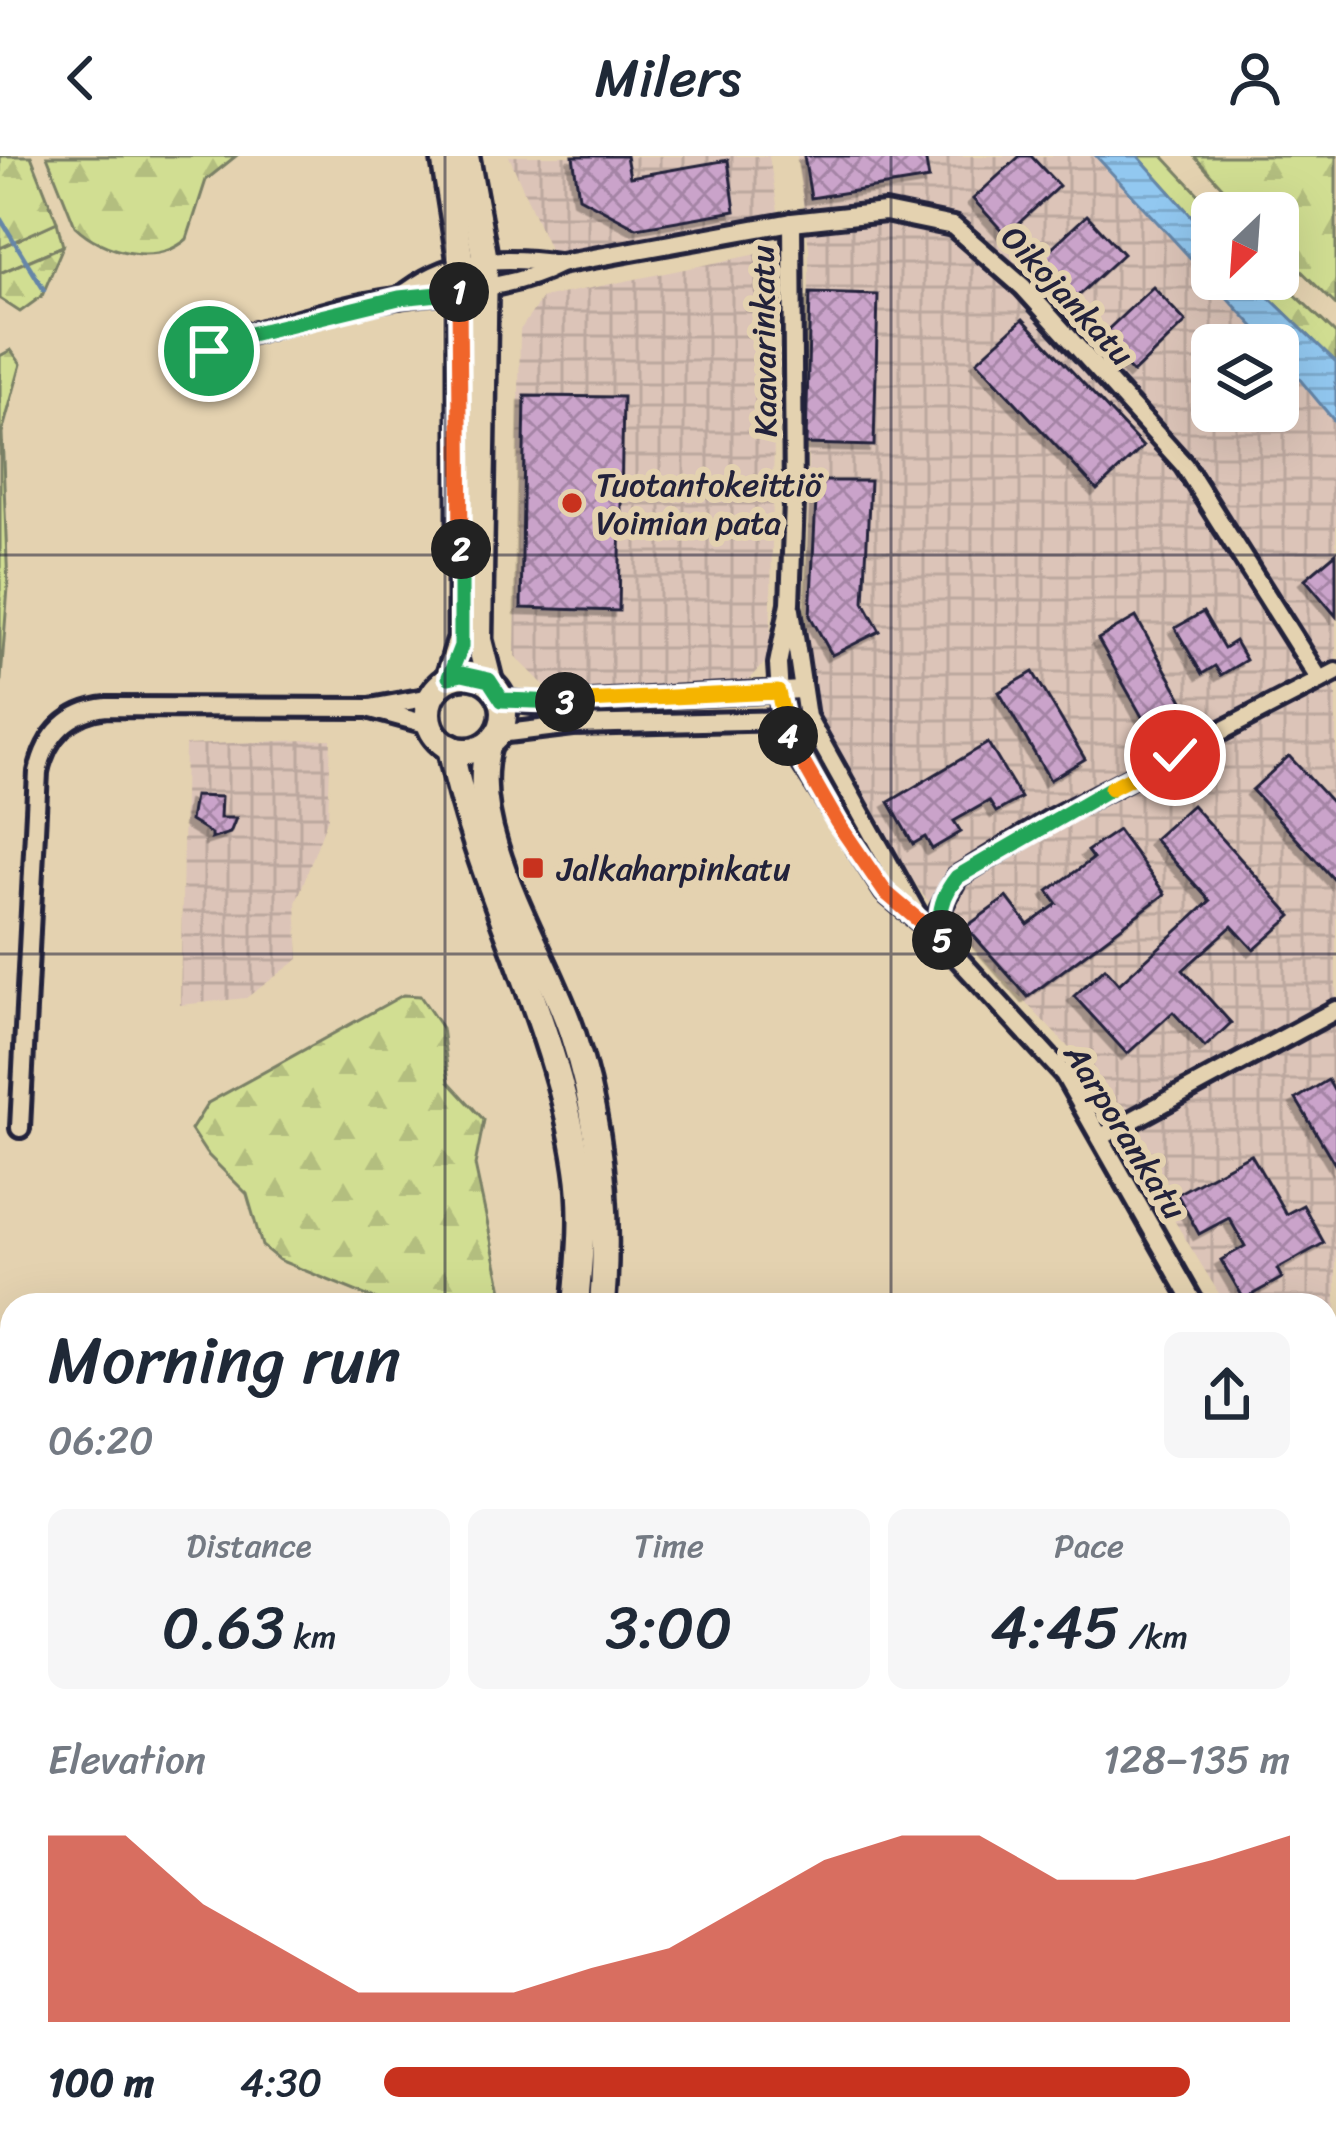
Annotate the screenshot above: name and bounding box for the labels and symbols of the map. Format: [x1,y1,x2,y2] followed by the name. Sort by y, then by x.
[1191,192,1299,300] north arrow
[986,211,1149,380] street label: Oikojankatu
[733,244,795,437] street label: Kaavarinkatu
[429,262,489,322] pin: 1
[158,300,260,402] pin
[596,456,824,552] place label: Tuotantokeittiö Voimian pata
[559,490,585,516] marker: Tuotantokeittiö Voimian pata
[431,519,491,579] pin: 2
[535,672,595,732] pin: 3
[1124,704,1226,806] pin
[758,706,818,766] pin: 4
[556,840,791,898] place label: Jalkaharpinkatu
[520,855,546,881] marker: Jalkaharpinkatu
[912,910,972,970] pin: 5
[1047,1031,1203,1231] street label: Aarporankatu

